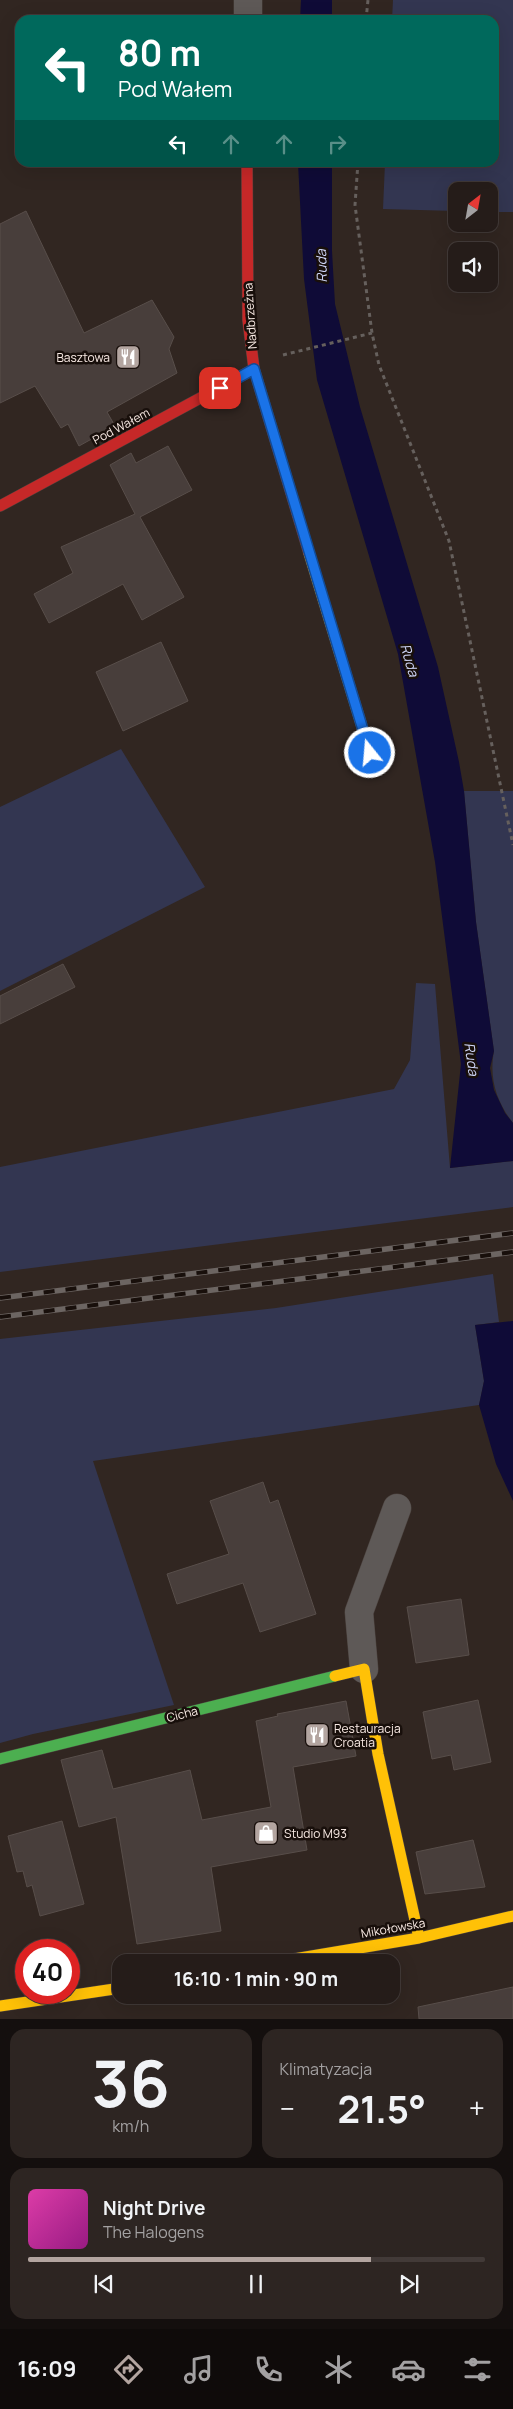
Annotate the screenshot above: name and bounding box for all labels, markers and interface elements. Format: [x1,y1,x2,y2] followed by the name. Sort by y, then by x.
[118,29,201,77] text: 80 m
[35,35,100,100] icon: left
[118,74,233,104] text: Pod Wałem
[164,130,192,158] icon: left
[217,130,245,158] icon: ahead
[270,130,298,158] icon: ahead
[323,130,351,158] icon: right
[448,182,498,232] north arrow
[448,182,498,292] map controls
[448,242,498,292] button: sound
[311,248,331,283] water label: Ruda
[239,282,261,350] street label: Nadbrzeżna
[115,344,141,370] restaurant icon: Basztowa
[56,349,110,366] place label: Basztowa
[199,367,241,409] pin
[206,374,234,402] icon: arrive
[89,404,153,448] street label: Pod Wałem
[396,641,424,680] water label: Ruda
[343,726,395,778] position arrow
[460,1041,484,1078] water label: Ruda
[165,1702,199,1726] street label: Cicha
[334,1720,401,1751] place label: Restauracja Croatia
[304,1722,330,1748] restaurant icon: Restauracja Croatia
[253,1820,279,1846] shop icon: Studio M93
[284,1825,347,1842] place label: Studio M93
[360,1914,426,1942] street label: Mikołowska
[15,1939,80,2004] speed limit sign: 40
[174,1966,338,1992] text: 16:10 · 1 min · 90 m
[92,2038,170,2127] text: 36
[280,2058,372,2080] text: Klimatyzacja
[337,2082,426,2134] text: 21.5°
[280,2089,295,2127] text: −
[469,2089,485,2127] text: +
[112,2115,149,2137] text: km/h
[103,2195,205,2221] text: Night Drive
[103,2221,204,2243] text: The Halogens
[90,2270,118,2298] icon: previous
[242,2270,270,2298] icon: pause
[395,2270,423,2298] icon: next
[111,2352,146,2387] icon: directions
[181,2352,216,2387] icon: music
[251,2352,286,2387] icon: phone
[321,2352,356,2387] icon: climate
[391,2352,426,2387] icon: car
[460,2352,495,2387] icon: filters
[17,2354,76,2384] text: 16:09

